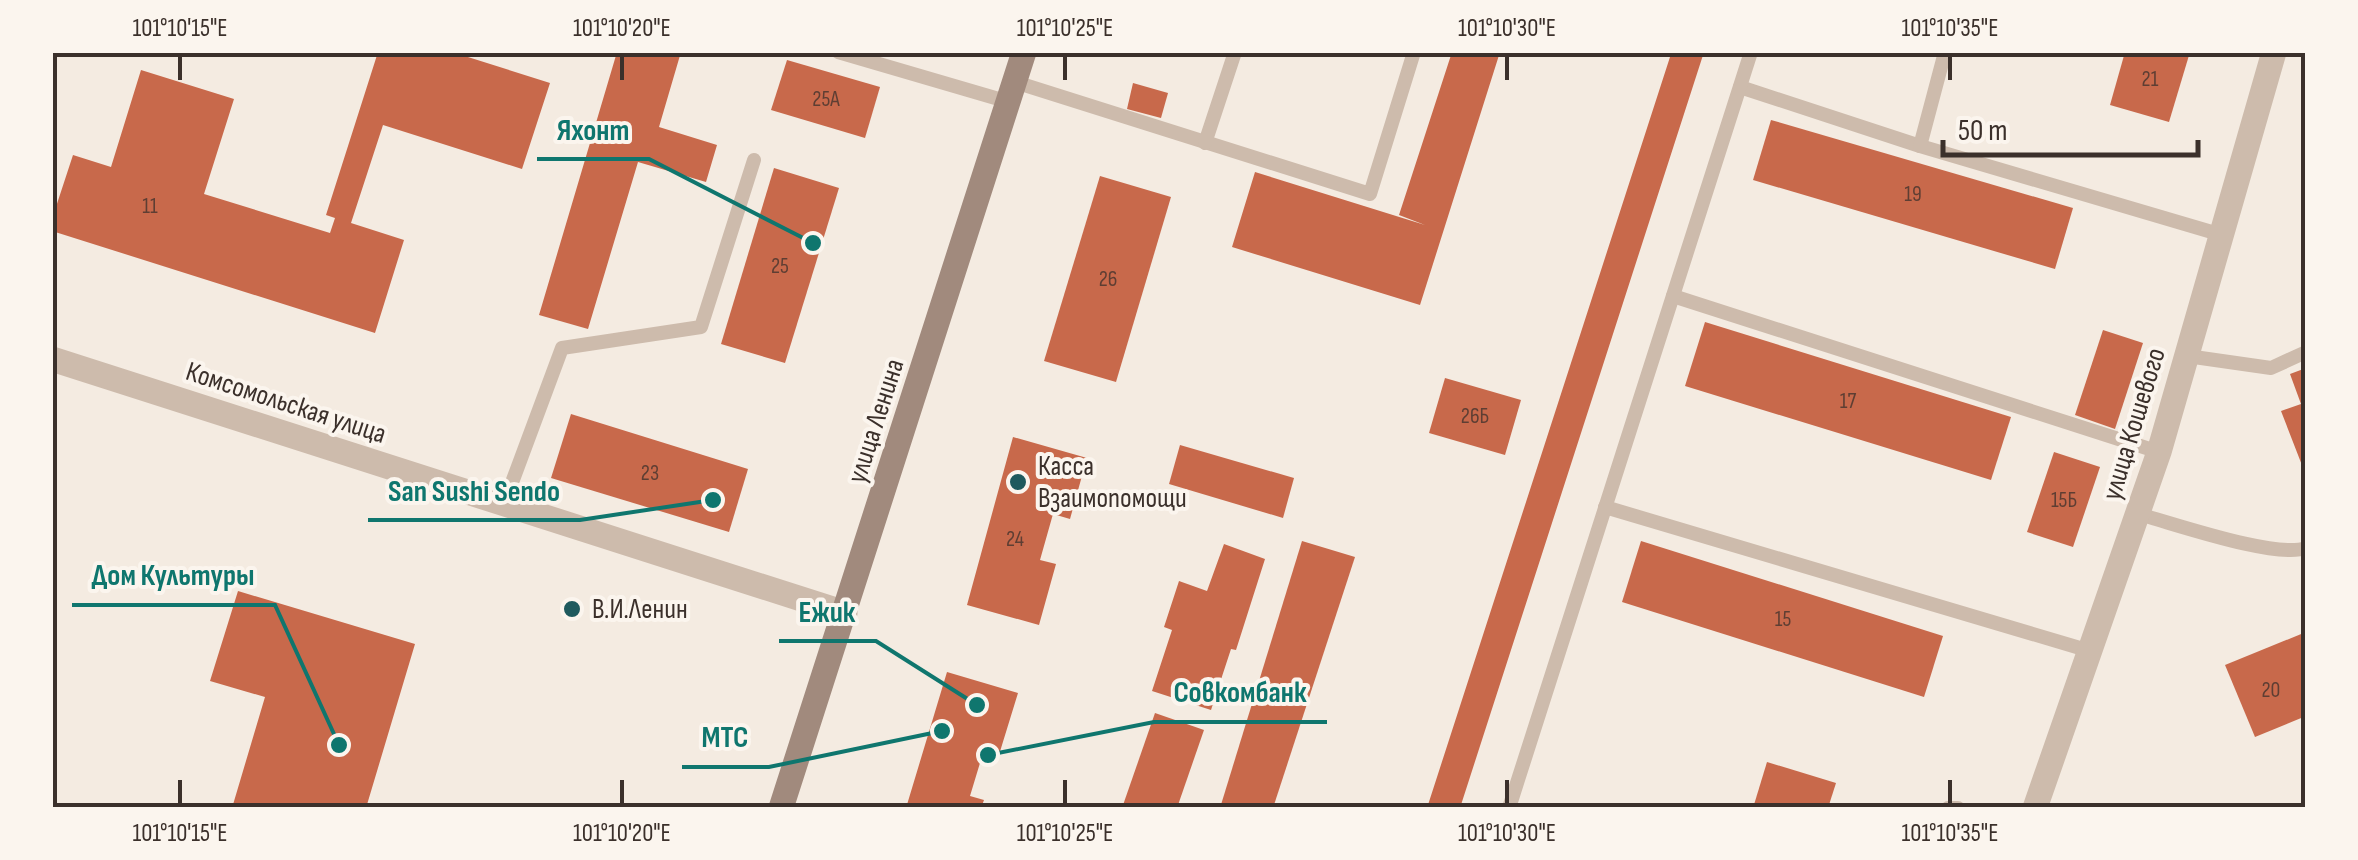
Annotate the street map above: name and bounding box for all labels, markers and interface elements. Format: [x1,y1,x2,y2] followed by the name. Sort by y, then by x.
[132,13,228,44] text: 101°10'15"E
[573,13,671,44] text: 101°10'20"E
[1017,13,1113,44] text: 101°10'25"E
[1458,13,1556,44] text: 101°10'30"E
[1902,13,1998,44] text: 101°10'35"E
[2142,66,2159,93] house number: 21
[812,86,840,113] house number: 25А
[1943,95,2198,157] scale bar
[537,99,649,159] callout: Яхонт
[557,113,629,149] text: Яхонт
[1958,113,2007,149] text: 50 m
[1904,181,1922,208] house number: 19
[142,193,158,220] house number: 11
[771,253,789,280] house number: 25
[1099,266,1117,293] house number: 26
[2095,344,2173,504] street label: улица Кошевого
[182,355,390,451] street label: Комсомольская улица
[840,355,912,487] street label: улица Ленина
[1840,388,1856,415] house number: 17
[1461,403,1489,430] house number: 26Б
[1038,450,1187,515] place label: Касса Взаимопомощи
[368,460,580,520] callout: San Sushi Sendo
[641,460,659,487] house number: 23
[1007,471,1029,493] marker: Касса Взаимопомощи
[388,474,560,510] text: San Sushi Sendo
[2051,487,2077,514] house number: 15Б
[1006,526,1024,553] house number: 24
[72,545,275,605] callout: Дом Культуры
[92,558,254,594] text: Дом Культуры
[779,581,876,641] callout: Ежик
[592,593,688,626] place label: В.И.Ленин
[799,595,856,631] text: Ежик
[561,598,583,620] marker: В.И.Ленин
[1775,606,1791,633] house number: 15
[1154,662,1327,722] callout: Совкомбанк
[1173,675,1307,711] text: Совкомбанк
[2262,677,2280,704] house number: 20
[682,707,769,767] callout: МТС
[702,720,749,756] text: МТС
[132,818,228,849] text: 101°10'15"E
[573,818,671,849] text: 101°10'20"E
[1017,818,1113,849] text: 101°10'25"E
[1458,818,1556,849] text: 101°10'30"E
[1902,818,1998,849] text: 101°10'35"E

